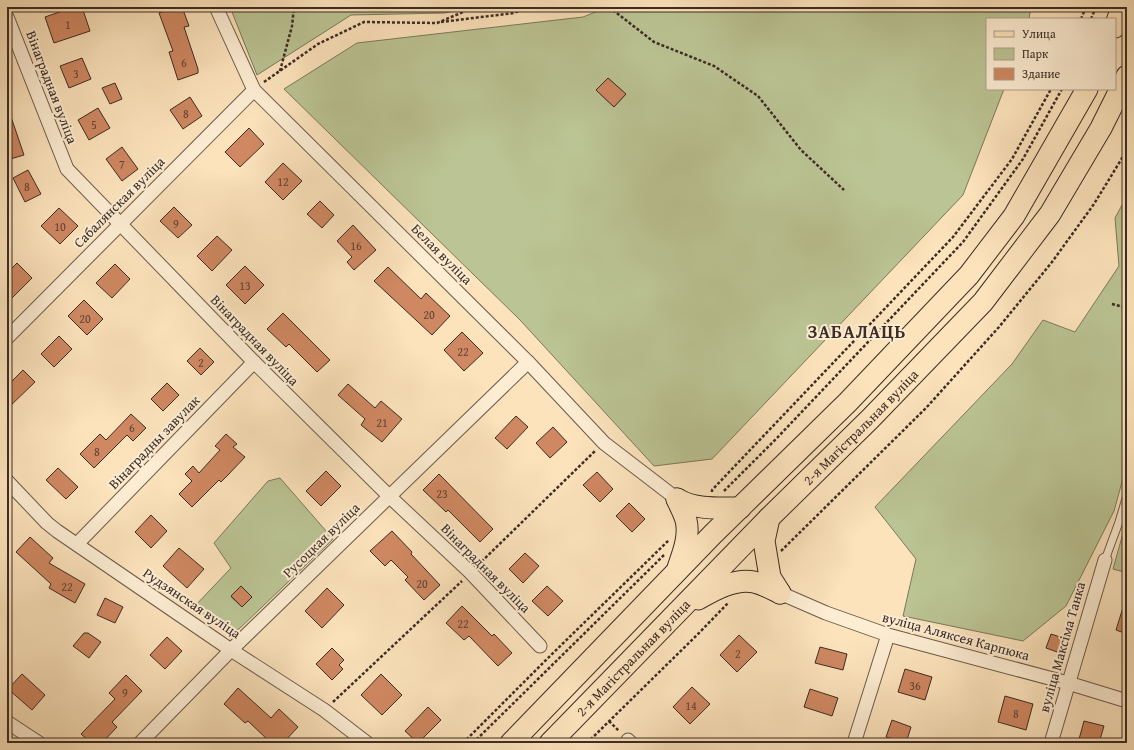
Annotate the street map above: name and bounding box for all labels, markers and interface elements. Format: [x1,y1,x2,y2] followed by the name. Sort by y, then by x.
[65,16,71,33] house number: 1
[986,18,1116,90] legend
[1022,25,1056,42] text: Улица
[21,28,83,147] street label: Вінаградная вуліца
[1022,45,1049,62] text: Парк
[181,54,187,71] house number: 6
[73,65,79,82] house number: 3
[1022,65,1061,82] text: Здание
[183,105,189,122] house number: 8
[91,116,97,133] house number: 5
[69,152,169,252] street label: Сабалянская вуліца
[119,156,125,173] house number: 7
[277,173,289,190] house number: 12
[24,178,30,195] house number: 8
[173,215,179,232] house number: 9
[54,218,66,235] house number: 10
[407,219,477,289] street label: Белая вуліца
[350,237,362,254] house number: 16
[239,277,251,294] house number: 13
[206,290,304,390] street label: Вінаградная вуліца
[423,306,435,323] house number: 20
[79,310,91,327] house number: 20
[807,318,907,345] district label: ЗАБАЛАЦЬ
[457,343,469,360] house number: 22
[198,354,204,371] house number: 2
[798,365,923,489] street label: 2-я Магістральная вуліца
[104,390,205,493] street label: Вінаградны завулак
[376,414,388,431] house number: 21
[129,419,135,436] house number: 6
[94,443,100,460] house number: 8
[436,485,448,502] house number: 23
[278,498,364,582] street label: Русоцкая вуліца
[437,519,536,618] street label: Вінаградная вуліца
[139,563,245,643] street label: Рудзянская вуліца
[416,575,428,592] house number: 20
[61,578,73,595] house number: 22
[1034,579,1090,715] street label: вуліца Максіма Танка
[571,595,695,721] street label: 2-я Магістральная вуліца
[880,607,1032,665] street label: вуліца Аляксея Карпюка
[457,615,469,632] house number: 22
[735,645,741,662] house number: 2
[909,677,921,694] house number: 36
[122,684,128,701] house number: 9
[685,697,697,714] house number: 14
[1013,705,1019,722] house number: 8

